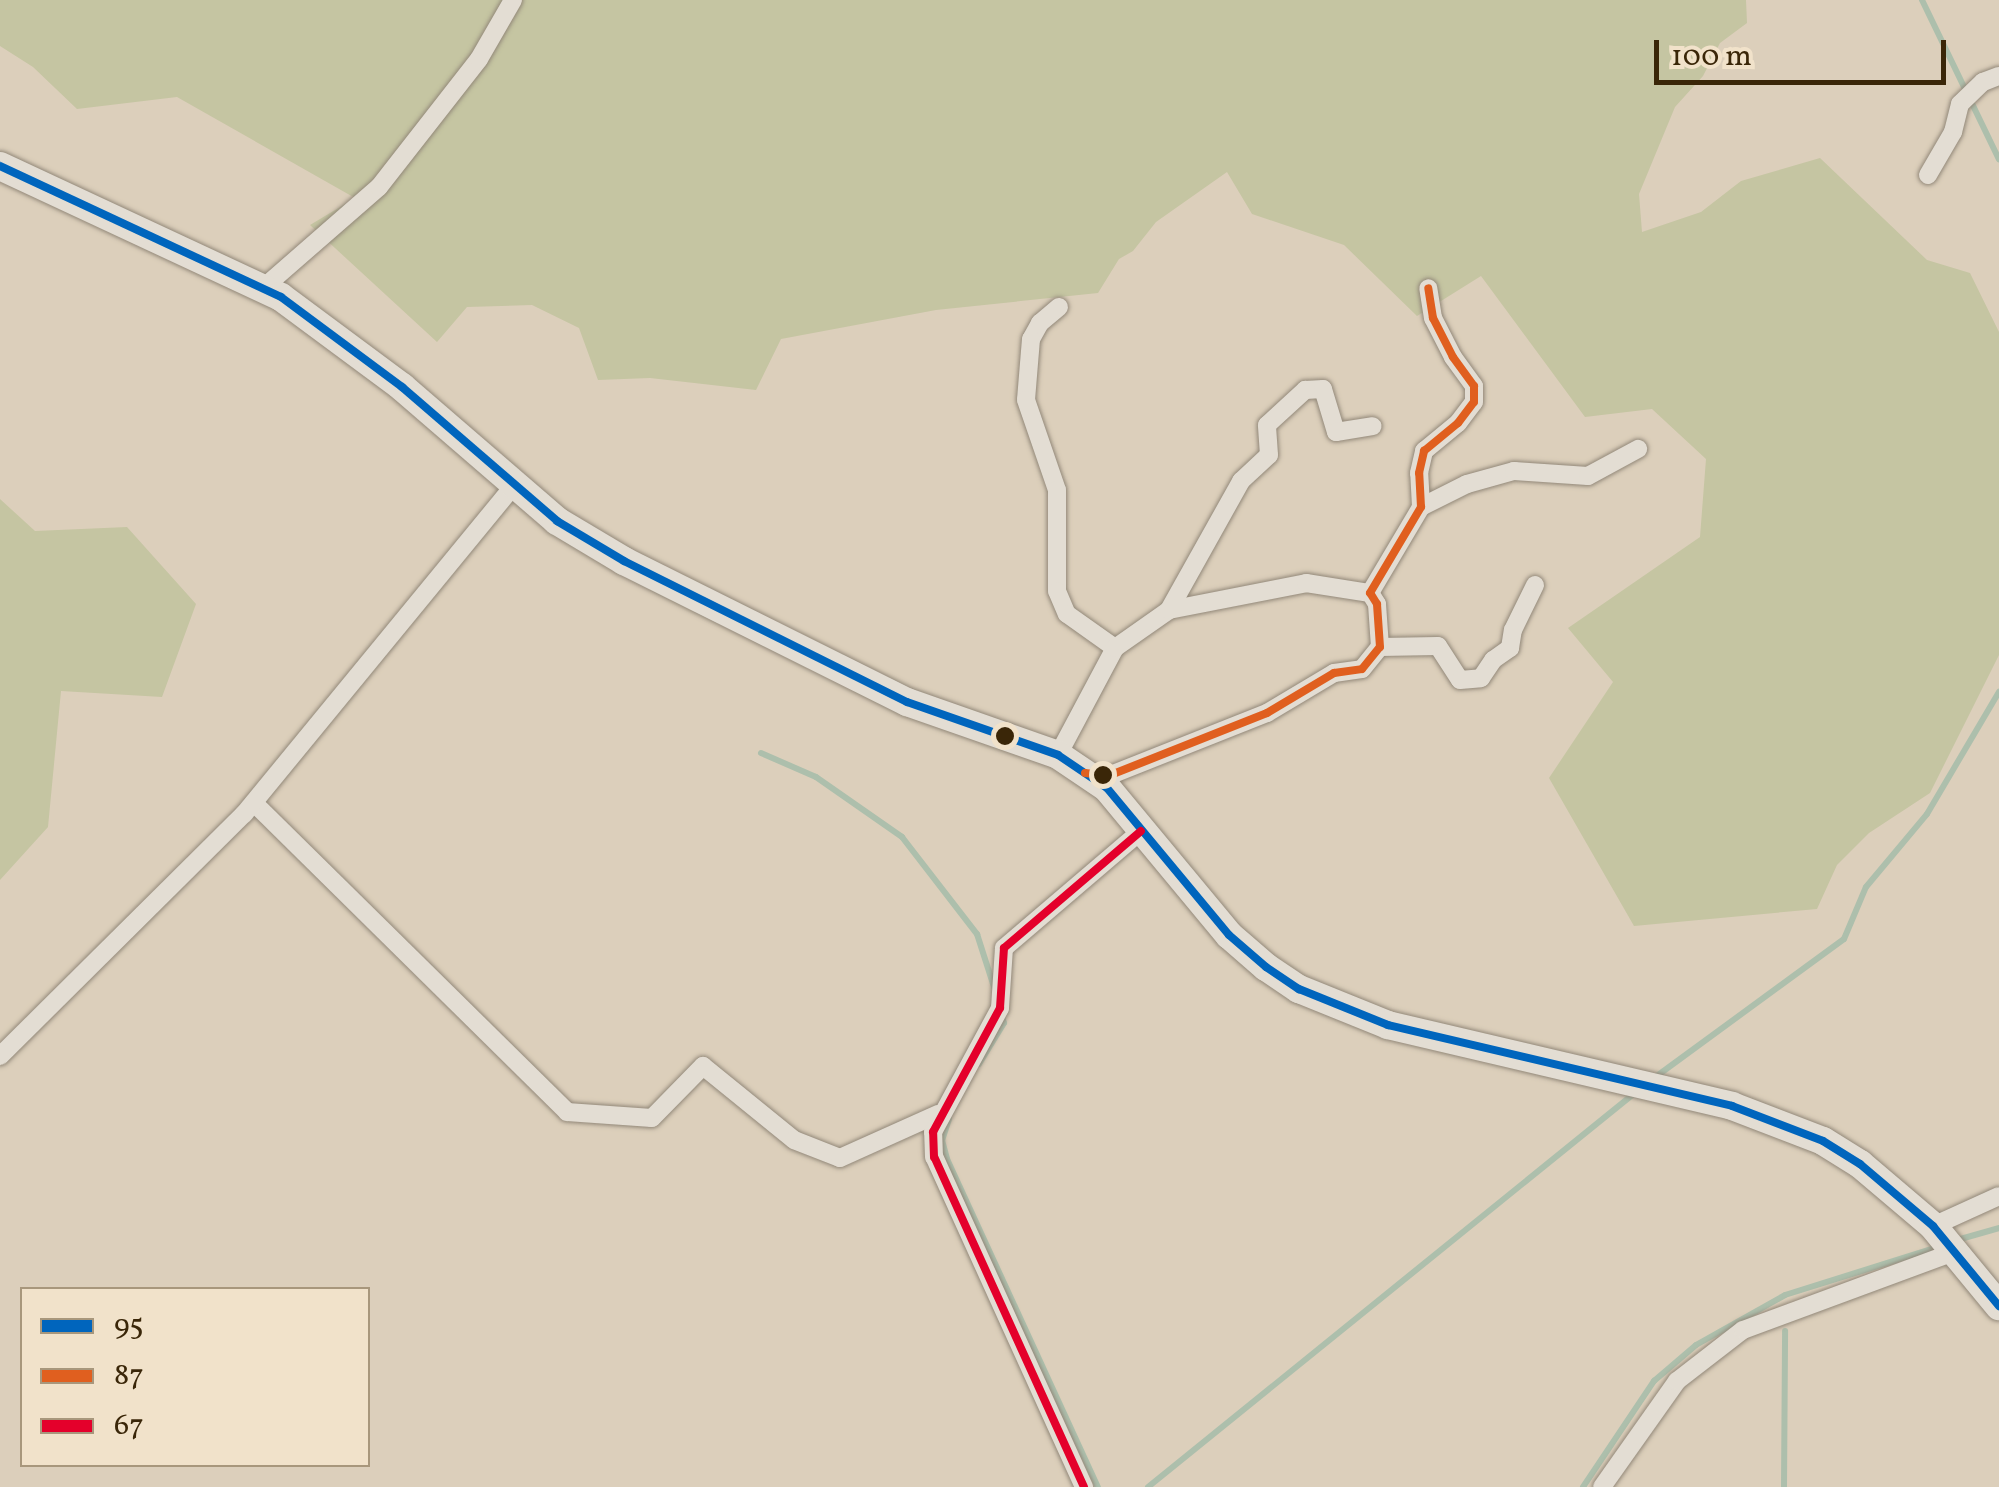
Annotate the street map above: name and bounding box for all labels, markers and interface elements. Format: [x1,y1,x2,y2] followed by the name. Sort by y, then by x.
[1659,20,1952,82] scale bar
[1671,36,1752,78] text: 100 m
[995,726,1015,746] unlabelled marker
[1093,765,1113,785] unlabelled marker
[20,1287,370,1467] legend
[114,1305,144,1347] text: 95
[114,1355,144,1397] text: 87
[114,1405,144,1447] text: 67

